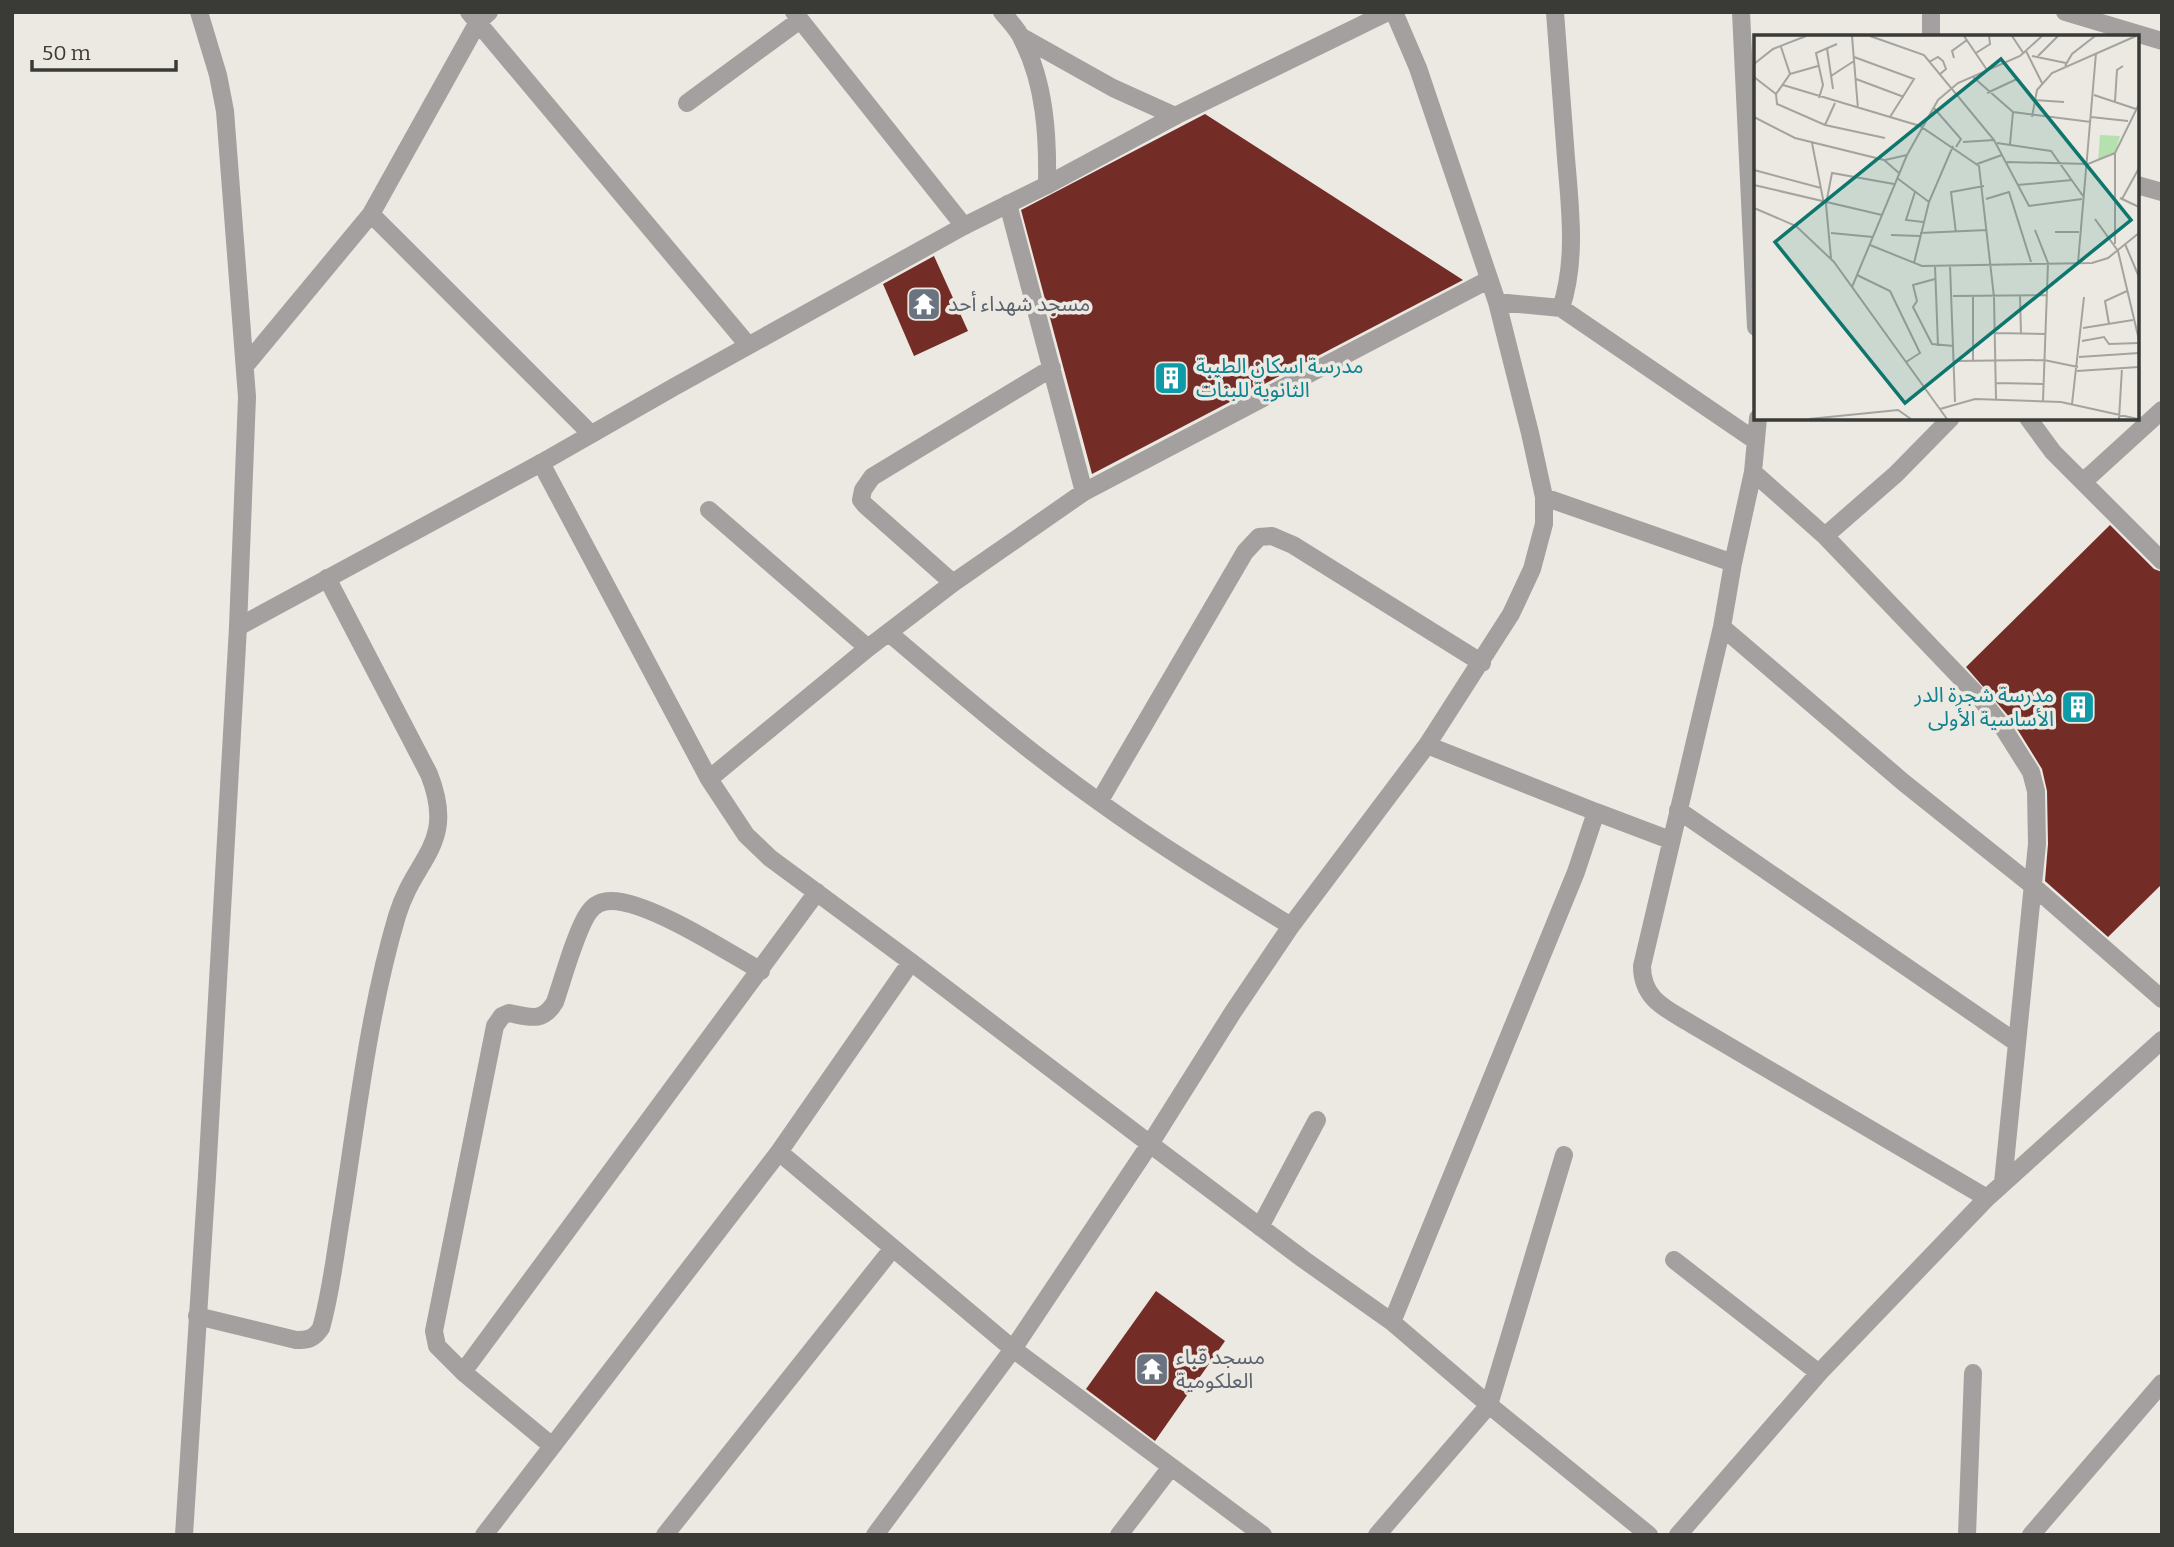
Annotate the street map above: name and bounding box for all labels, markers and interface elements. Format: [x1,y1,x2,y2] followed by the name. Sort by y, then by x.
[32,28,175,72] scale bar
[1754,35,2139,420] inset map
[42,40,91,66] text: 50 m
[905,285,943,323] temple icon: مسجد شهداء أحد
[948,291,1090,317] place label: مسجد شهداء أحد
[1196,353,1364,403] place label: مدرسة اسكان الطيبة الثانوية للبنات
[1152,359,1190,397] building icon: مدرسة اسكان الطيبة الثانوية للبنات
[1913,682,2054,732] place label: مدرسة شجرة الدر الأساسية الأولى
[2059,688,2097,726] building icon: مدرسة شجرة الدر الأساسية الأولى
[1176,1344,1265,1394] place label: مسجد قباء العلكومية
[1133,1350,1171,1388] temple icon: مسجد قباء العلكومية

